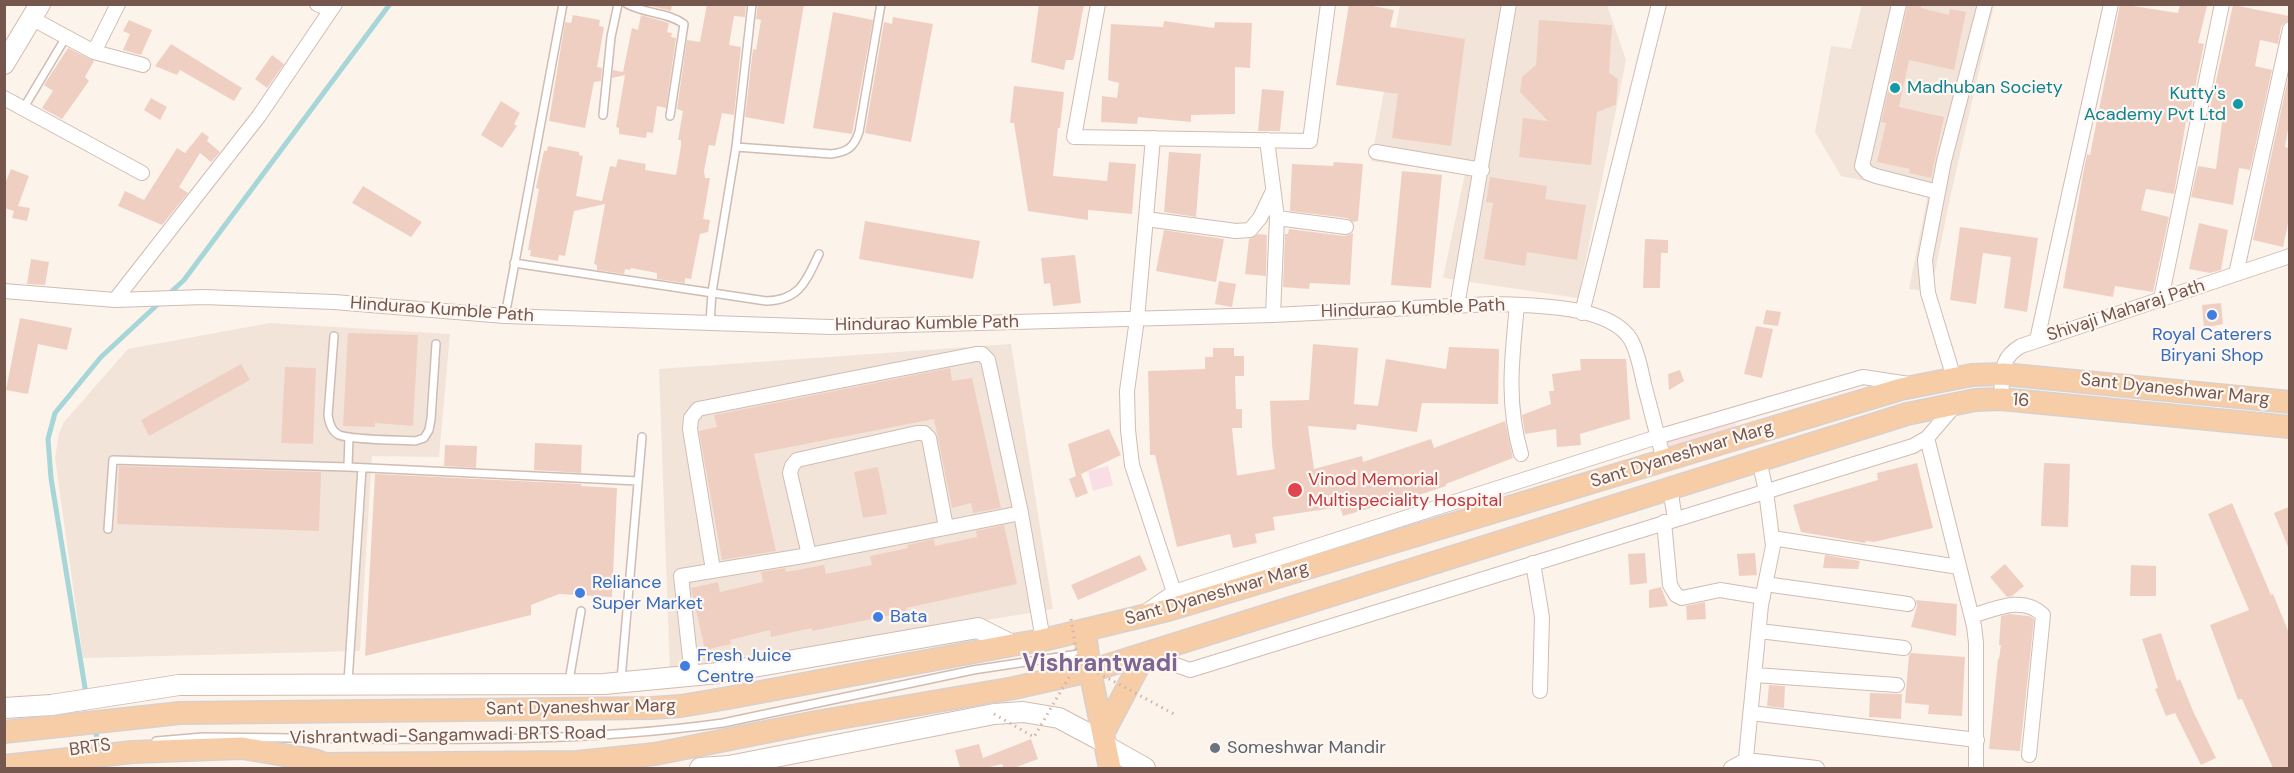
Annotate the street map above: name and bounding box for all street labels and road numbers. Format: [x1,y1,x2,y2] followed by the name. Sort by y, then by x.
[2044,275,2208,347] street label: Shivaji Maharaj Path
[349,293,535,327] street label: Hindurao Kumble Path
[1321,295,1505,323] street label: Hindurao Kumble Path
[835,312,1019,336] street label: Hindurao Kumble Path
[2079,369,2271,411] street label: Sant Dyaneshwar Marg
[2012,390,2030,412] street label: 16
[1588,417,1776,493] street label: Sant Dyaneshwar Marg
[1123,557,1311,631] street label: Sant Dyaneshwar Marg
[486,696,676,720] street label: Sant Dyaneshwar Marg
[290,722,606,750] street label: Vishrantwadi-Sangamwadi BRTS Road
[68,734,112,762] street label: BRTS

